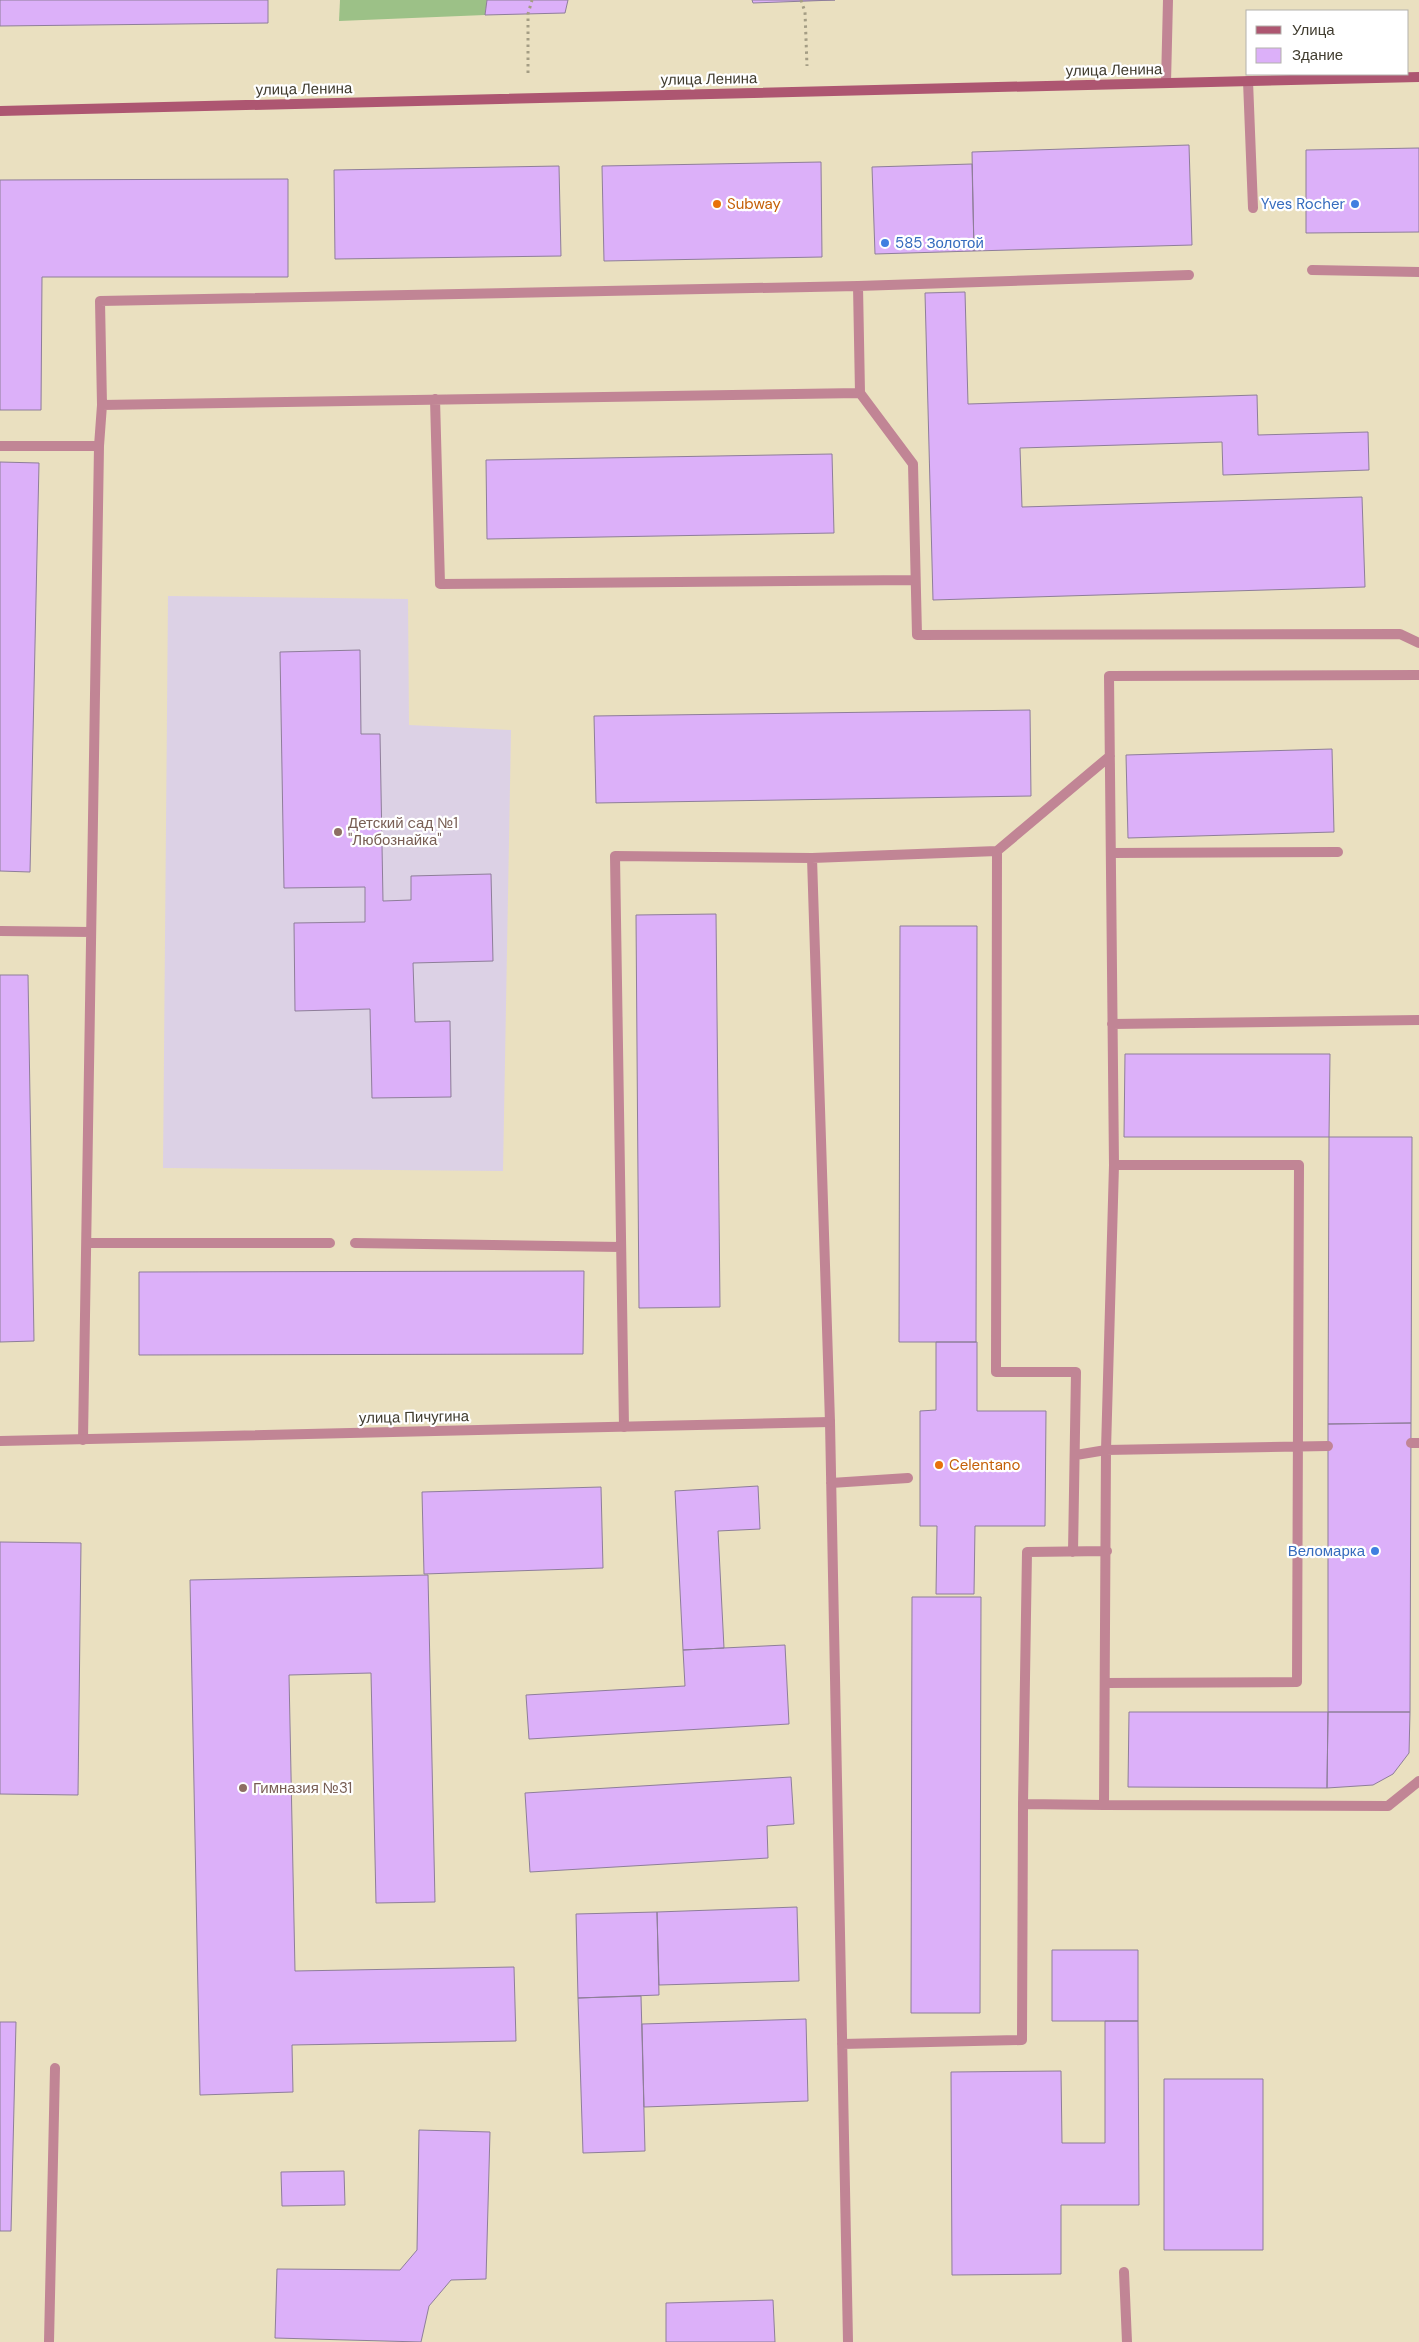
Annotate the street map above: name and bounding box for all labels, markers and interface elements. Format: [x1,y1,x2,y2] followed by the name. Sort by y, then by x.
[1246,10,1409,75] legend
[1292,20,1335,40] text: Улица
[1292,45,1343,65] text: Здание
[1065,59,1163,81] street label: улица Ленина
[660,68,758,90] street label: улица Ленина
[255,78,353,100] street label: улица Ленина
[727,194,782,214] place label: Subway
[1261,194,1345,214] place label: Yves Rocher
[711,198,723,210] marker: Subway
[1349,198,1361,210] marker: Yves Rocher
[895,233,984,253] place label: 585 Золотой
[879,237,891,249] marker: 585 Золотой
[348,813,458,850] place label: Детский cад №1 "Любознайка"
[332,826,344,838] marker: Детский cад №1 "Любознайка"
[359,1406,470,1428] street label: улица Пичугина
[949,1455,1020,1475] place label: Celentano
[933,1459,945,1471] marker: Celentano
[1288,1541,1366,1561] place label: Веломарка
[1369,1545,1381,1557] marker: Веломарка
[253,1778,352,1798] place label: Гимназия №31
[237,1782,249,1794] marker: Гимназия №31

